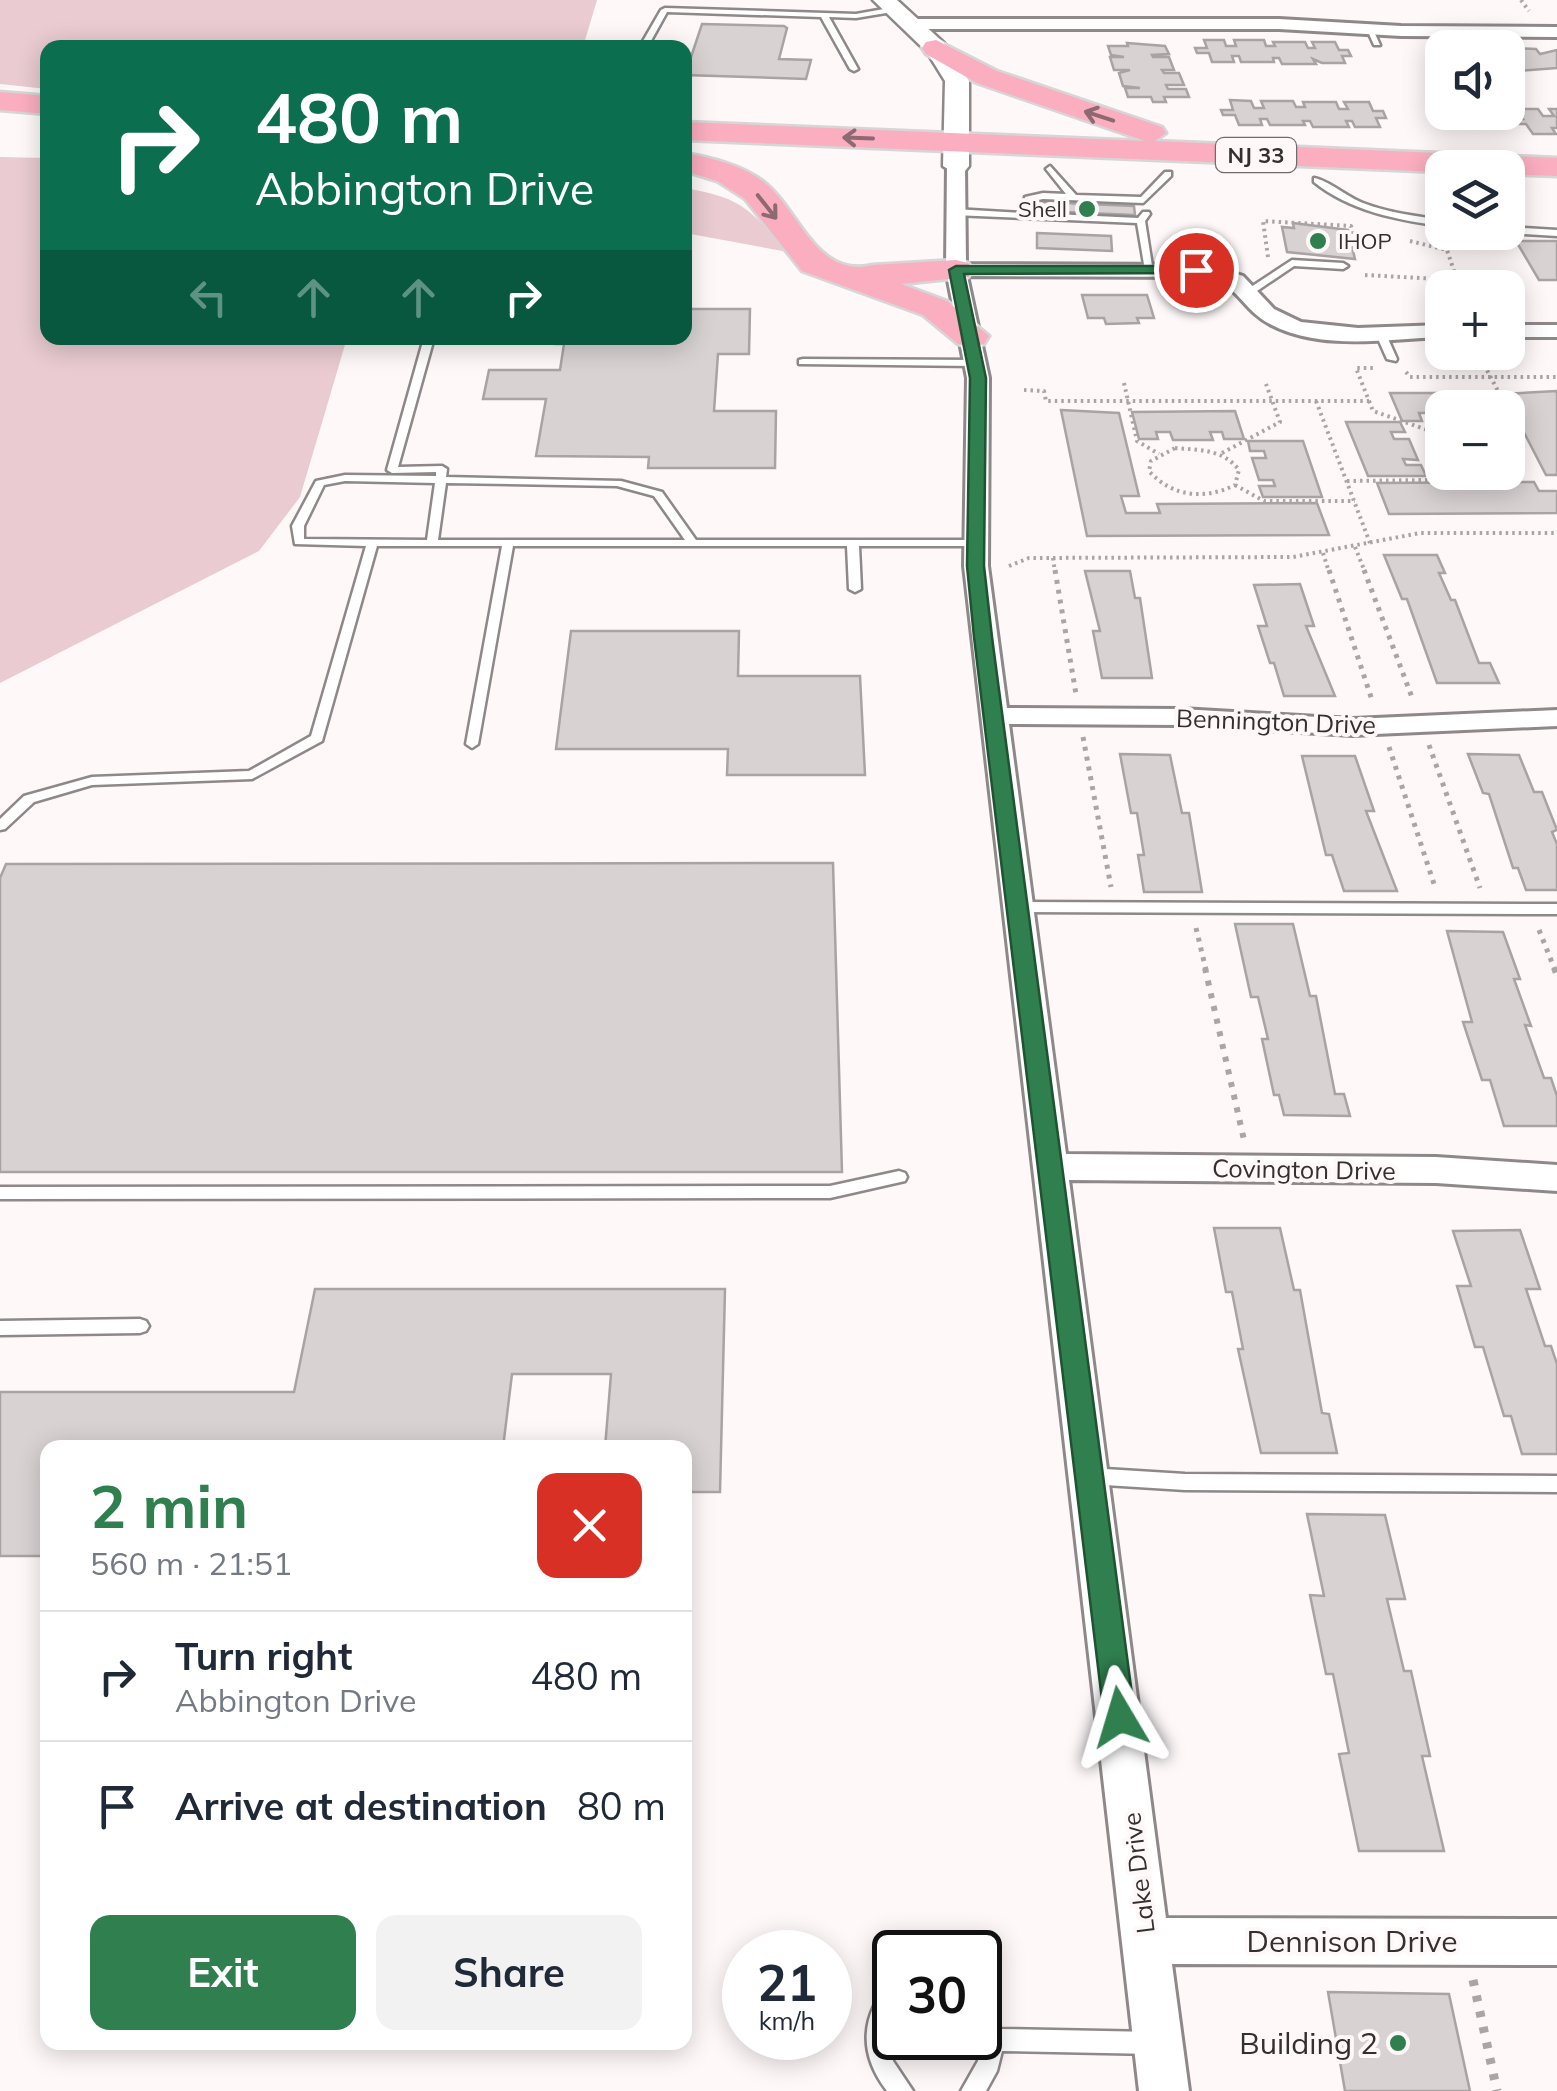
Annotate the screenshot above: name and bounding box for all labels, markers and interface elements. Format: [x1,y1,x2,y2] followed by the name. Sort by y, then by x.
[1425,30,1525,490] map controls
[1425,30,1525,130] button: sound
[255,73,463,161] text: 480 m
[90,80,220,210] icon: right
[1084,105,1116,123] one-way arrow
[843,129,875,148] one-way arrow
[1216,138,1296,172] road number: NJ 33
[1425,150,1525,250] button: layers
[255,160,594,216] text: Abbington Drive
[756,193,778,219] one-way arrow
[1018,195,1067,223] place label: Shell
[1076,198,1098,220] marker: Shell
[1338,227,1392,255] place label: IHOP
[1154,228,1239,313] pin
[1307,230,1329,252] marker: IHOP
[1169,243,1224,298] icon: arrive
[181,270,236,325] icon: left
[286,270,341,325] icon: ahead
[391,270,446,325] icon: ahead
[496,270,551,325] icon: right
[1425,270,1525,370] button: +
[1425,390,1525,490] button: −
[1175,702,1377,740] street label: Bennington Drive
[1212,1152,1396,1186] street label: Covington Drive
[90,1468,248,1543] text: 2 min
[537,1473,642,1578] button: close
[90,1543,292,1583] text: 560 m · 21:51
[175,1632,352,1680] text: Turn right
[90,1649,145,1704] icon: right
[530,1652,642,1700] text: 480 m
[1068,1665,1172,1769] position arrow
[175,1680,416,1720] text: Abbington Drive
[90,1779,145,1834] icon: arrive
[175,1782,547,1830] text: Arrive at destination
[577,1782,666,1830] text: 80 m
[1115,1811,1161,1935] street label: Lake Drive
[90,1915,356,2030] button: Exit
[376,1915,642,2030] button: Share
[1247,1922,1457,1960] street label: Dennison Drive
[872,1930,1002,2060] speed limit sign: 30
[757,1951,817,2014] text: 21
[759,2005,815,2036] text: km/h
[1239,2024,1378,2062] place label: Building 2
[1387,2032,1409,2054] marker: Building 2

